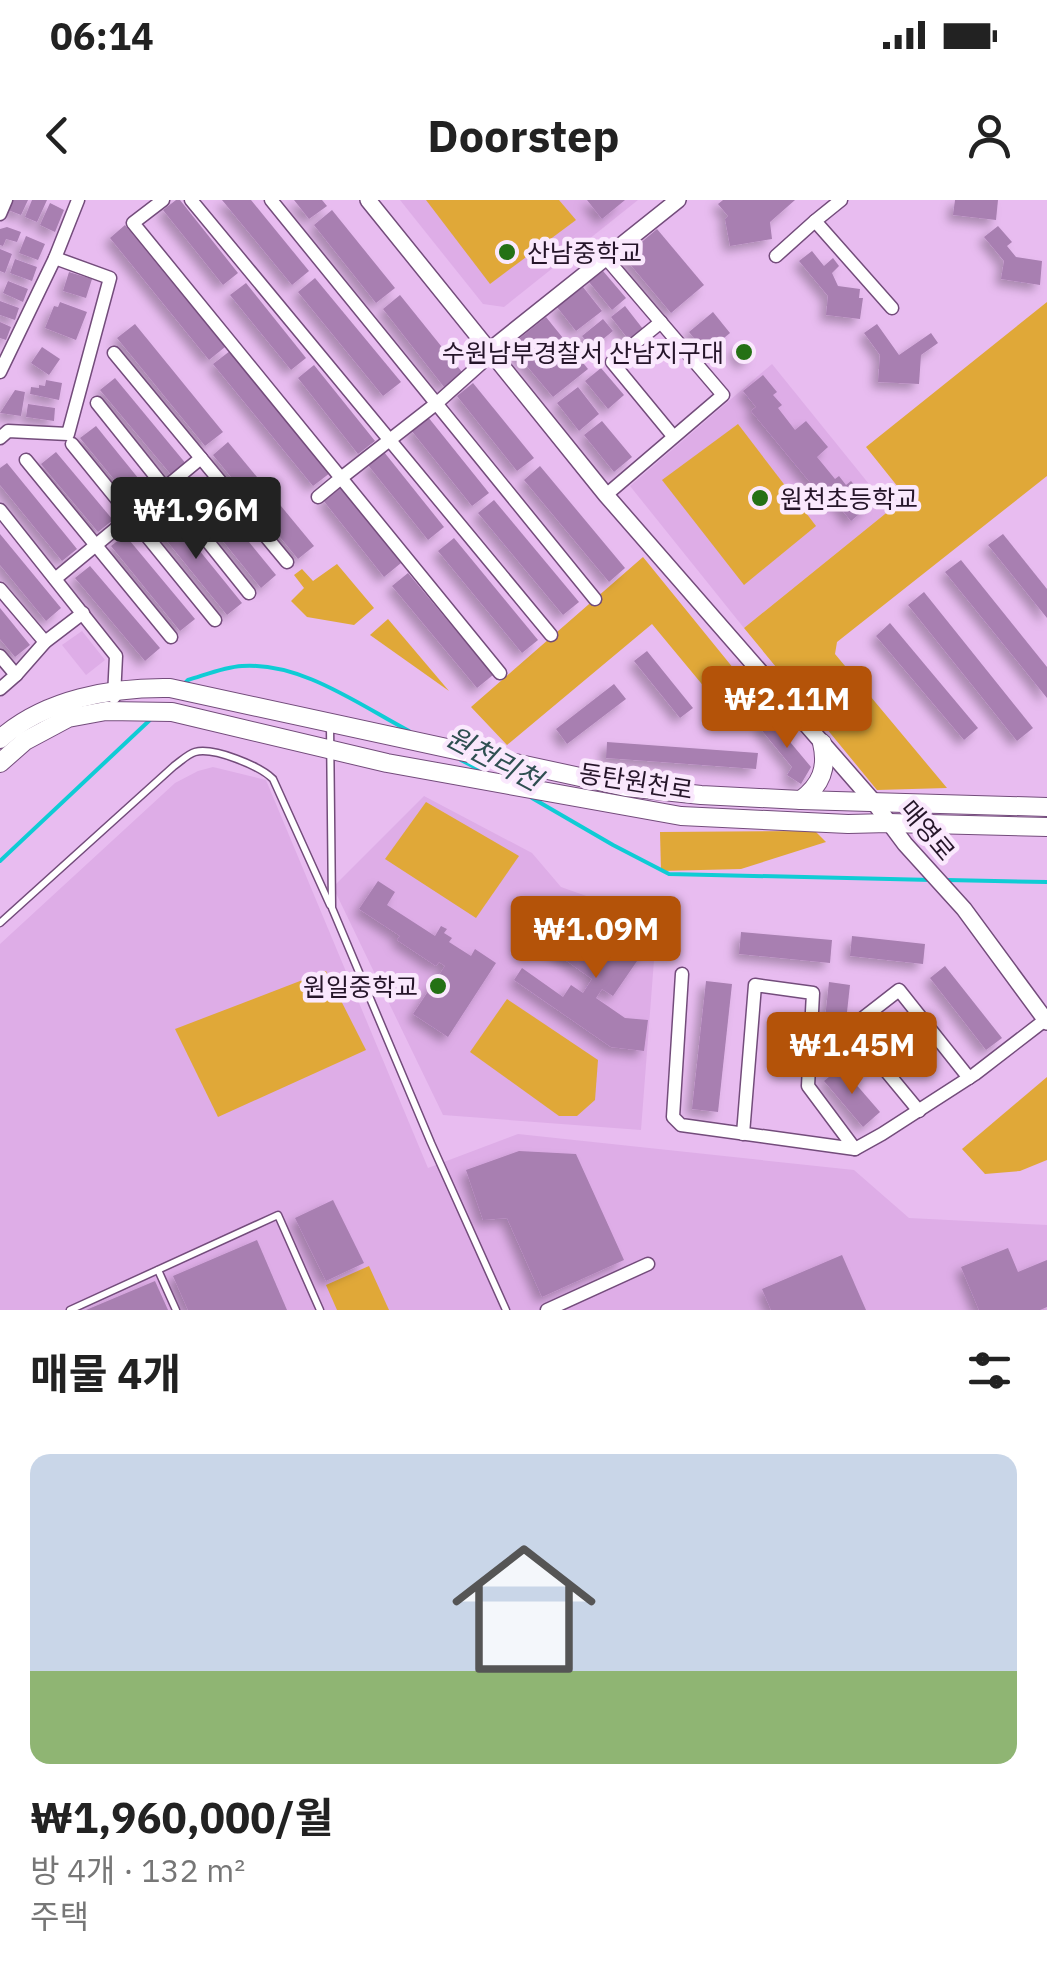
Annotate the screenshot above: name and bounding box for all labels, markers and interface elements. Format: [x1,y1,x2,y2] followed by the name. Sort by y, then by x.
[50,11,154,60] text: 06:14
[427,106,620,164] text: Doorstep
[30,108,85,163] icon: back
[962,108,1017,163] icon: person
[527,236,642,269] place label: 산남중학교
[496,241,518,263] marker: 산남중학교
[442,336,724,369] place label: 수원남부경찰서 산남지구대
[733,341,755,363] marker: 수원남부경찰서 산남지구대
[115,477,277,562] pin: ₩1.96M
[780,482,918,515] place label: 원천초등학교
[749,487,771,509] marker: 원천초등학교
[133,488,259,530] text: ₩1.96M
[706,666,868,751] pin: ₩2.11M
[724,677,850,719] text: ₩2.11M
[440,717,551,800] water label: 원천리천
[577,756,695,806] street label: 동탄원천로
[893,793,963,867] street label: 매영로
[515,896,677,981] pin: ₩1.09M
[533,907,659,949] text: ₩1.09M
[303,970,418,1003] place label: 원일중학교
[427,975,449,997] marker: 원일중학교
[771,1012,933,1097] pin: ₩1.45M
[789,1023,915,1065] text: ₩1.45M
[962,1343,1017,1398] icon: filters
[30,1346,181,1401] text: 매물 4개
[434,1519,614,1699] icon: home
[30,1790,333,1845] text: ₩1,960,000/월
[30,1849,245,1891] text: 방 4개 · 132 m²
[30,1895,89,1937] text: 주택

